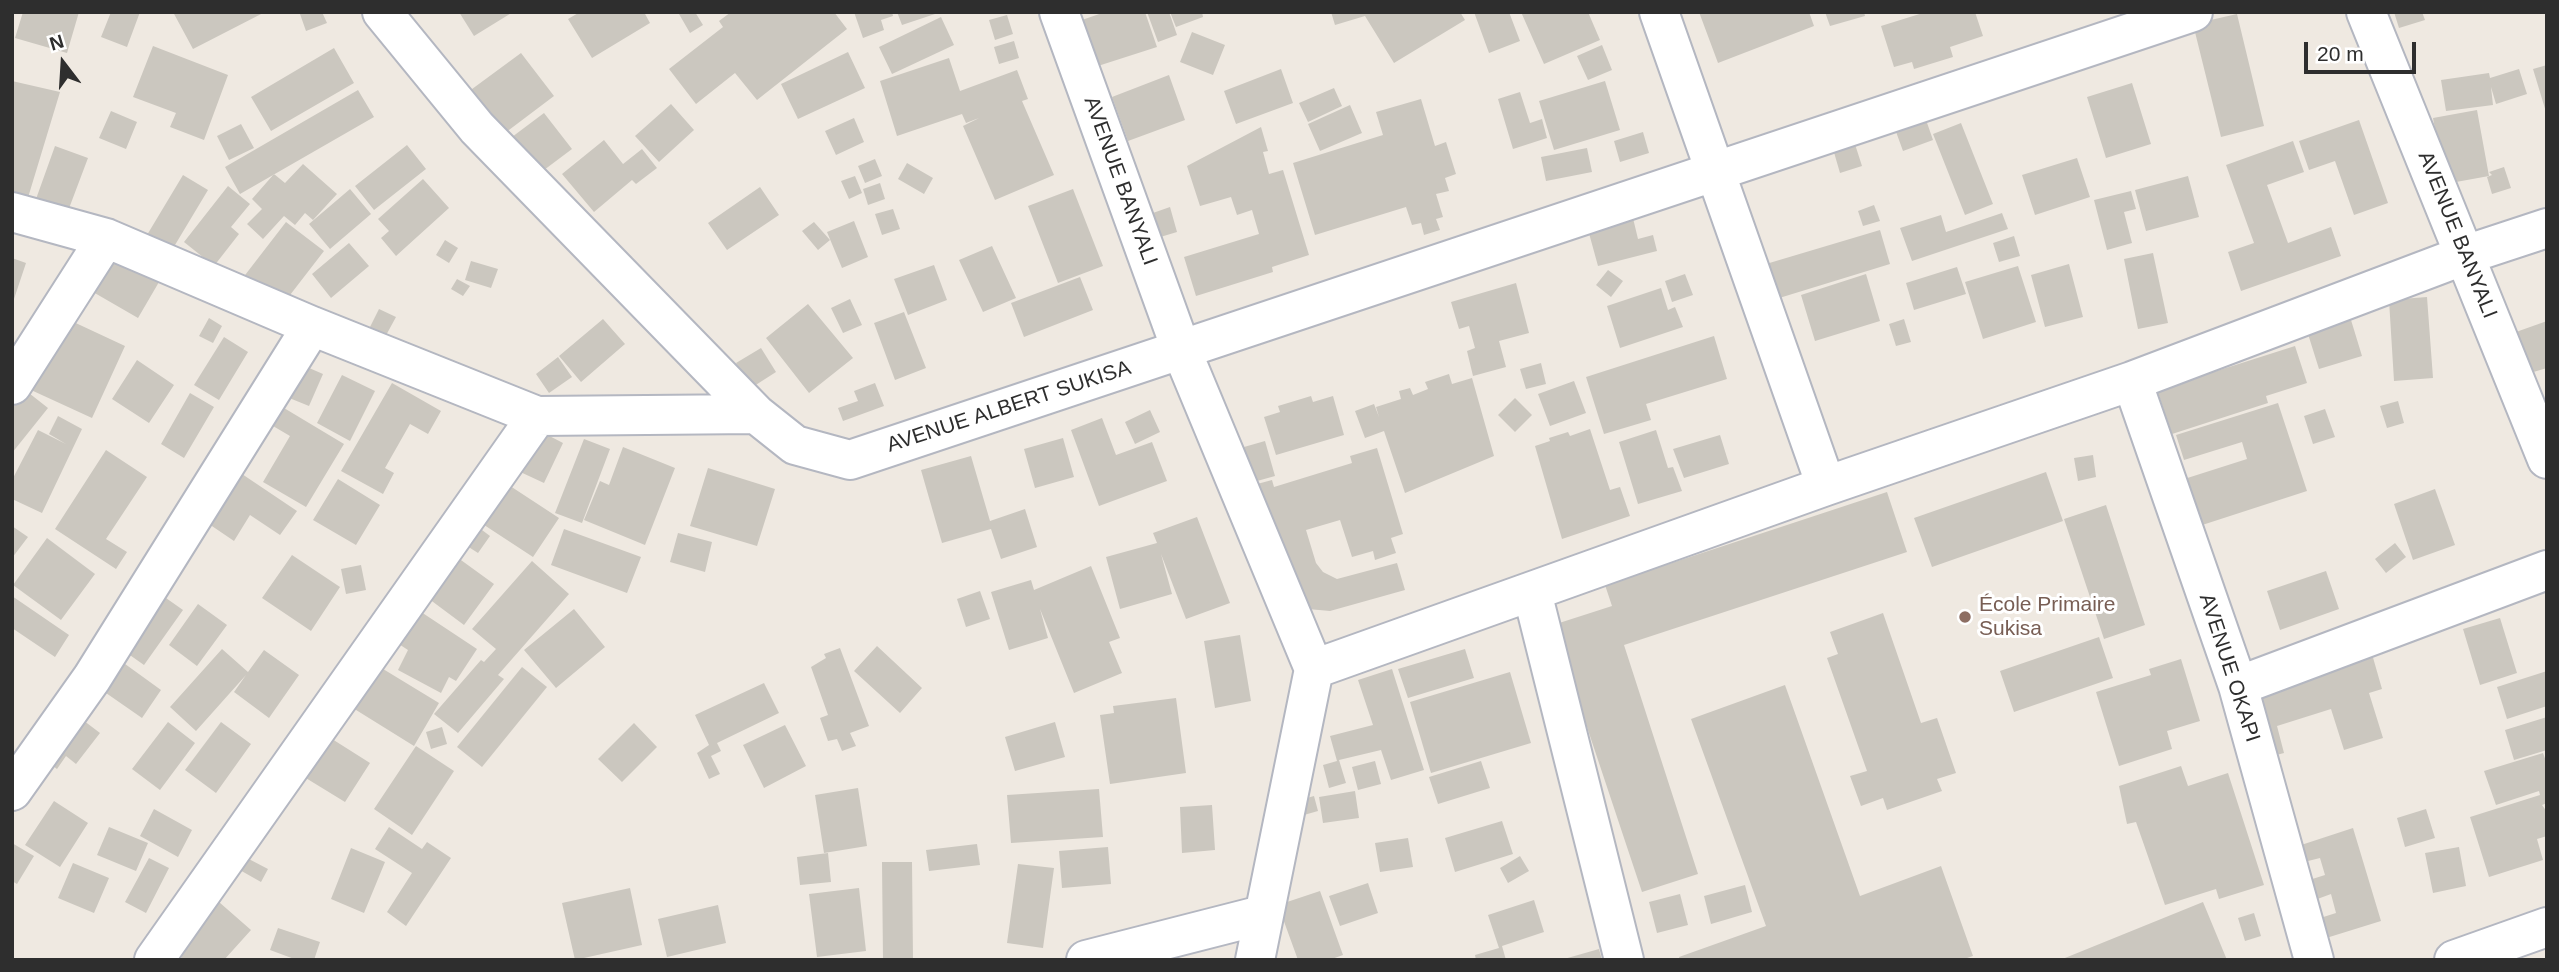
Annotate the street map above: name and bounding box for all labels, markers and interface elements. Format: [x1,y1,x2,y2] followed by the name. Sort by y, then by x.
[28,28,98,98] north arrow
[2307,28,2419,72] scale bar
[47,30,66,54] text: N
[2317,42,2364,65] text: 20 m
[1078,93,1162,269] street label: AVENUE BANYALI
[2412,148,2502,322] street label: AVENUE BANYALI
[884,356,1134,458] street label: AVENUE ALBERT SUKISA
[2193,590,2265,746] street label: AVENUE OKAPI
[1979,592,2116,642] place label: École Primaire Sukisa
[1957,609,1973,625] marker: École Primaire Sukisa

